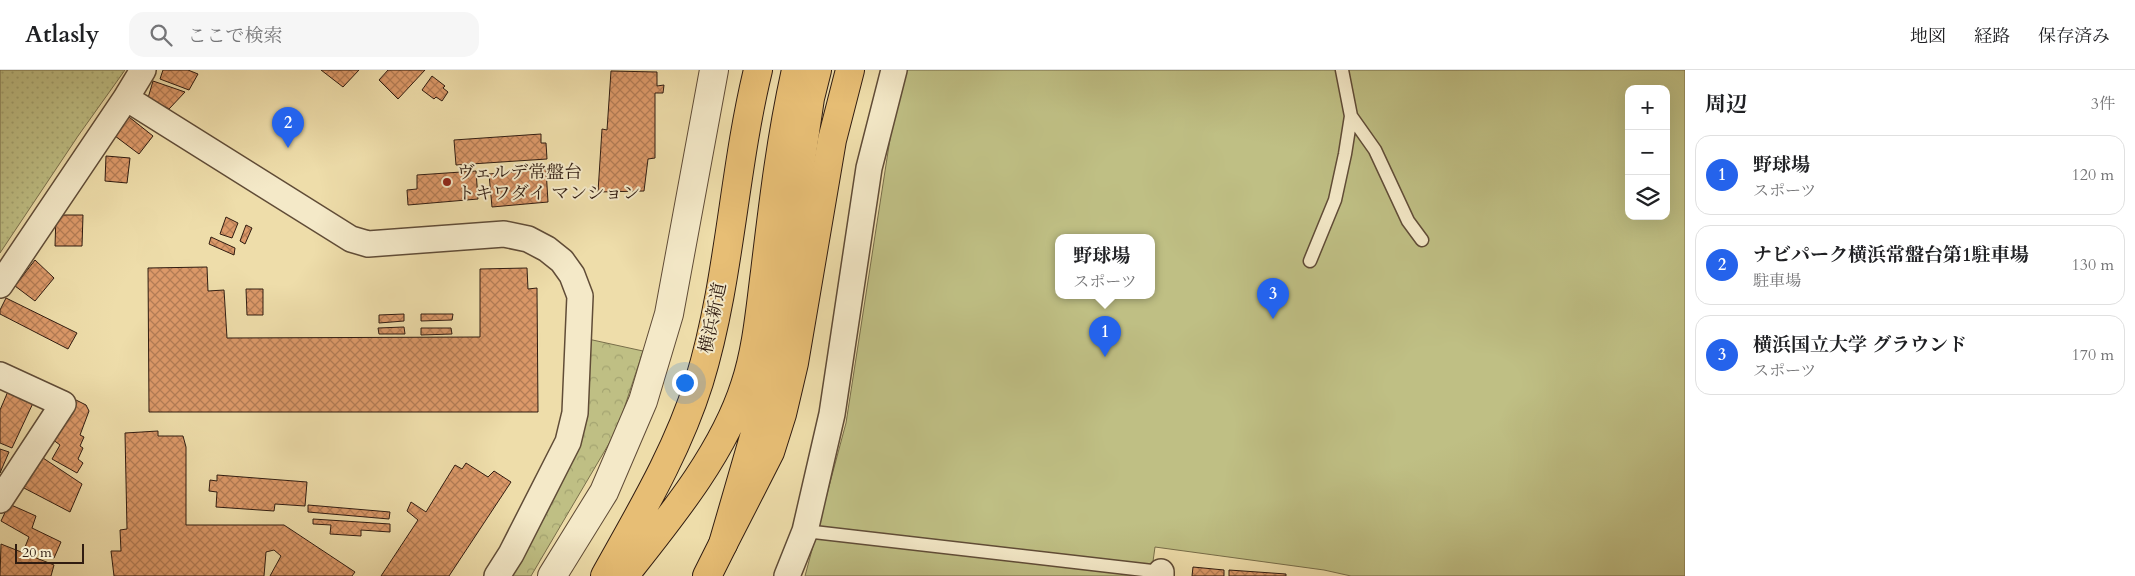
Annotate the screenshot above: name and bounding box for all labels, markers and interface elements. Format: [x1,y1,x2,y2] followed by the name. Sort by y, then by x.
[129,12,479,57] search box
[25,18,99,51] text: Atlasly
[147,21,175,49] icon: search
[187,23,282,49] text: ここで検索
[1910,24,1946,49] text: 地図
[1974,24,2010,49] text: 経路
[2038,24,2110,49] text: 保存済み
[1625,85,1670,220] map controls
[1625,85,1670,130] button: +
[1705,90,1747,119] text: 周辺
[2091,93,2115,115] text: 3件
[272,107,304,148] pin: 2
[1625,130,1670,175] button: −
[1753,152,1810,178] text: 野球場
[457,160,640,206] place label: ヴェルデ常盤台 トキワダイ マンション
[1718,164,1726,186] text: 1
[2072,164,2114,186] text: 120 m
[1625,175,1670,220] button: layers
[441,176,453,188] marker: ヴェルデ常盤台 トキワダイ マンション
[1753,180,1816,202] text: スポーツ
[1055,234,1155,299] popup
[1753,242,2029,268] text: ナビパーク横浜常盤台第1駐車場
[1073,243,1130,269] text: 野球場
[1718,254,1726,276] text: 2
[2072,254,2114,276] text: 130 m
[1753,270,1801,292] text: 駐車場
[1073,271,1137,293] text: スポーツ
[1257,278,1289,319] pin: 3
[693,280,733,356] street label: 横浜新道
[1089,316,1121,357] pin: 1
[1753,332,1967,358] text: 横浜国立大学 グラウンド
[1718,344,1726,366] text: 3
[2072,344,2114,366] text: 170 m
[1753,360,1816,382] text: スポーツ
[672,370,698,396] your location
[15,541,84,564] scale bar
[22,543,52,562] text: 20 m

